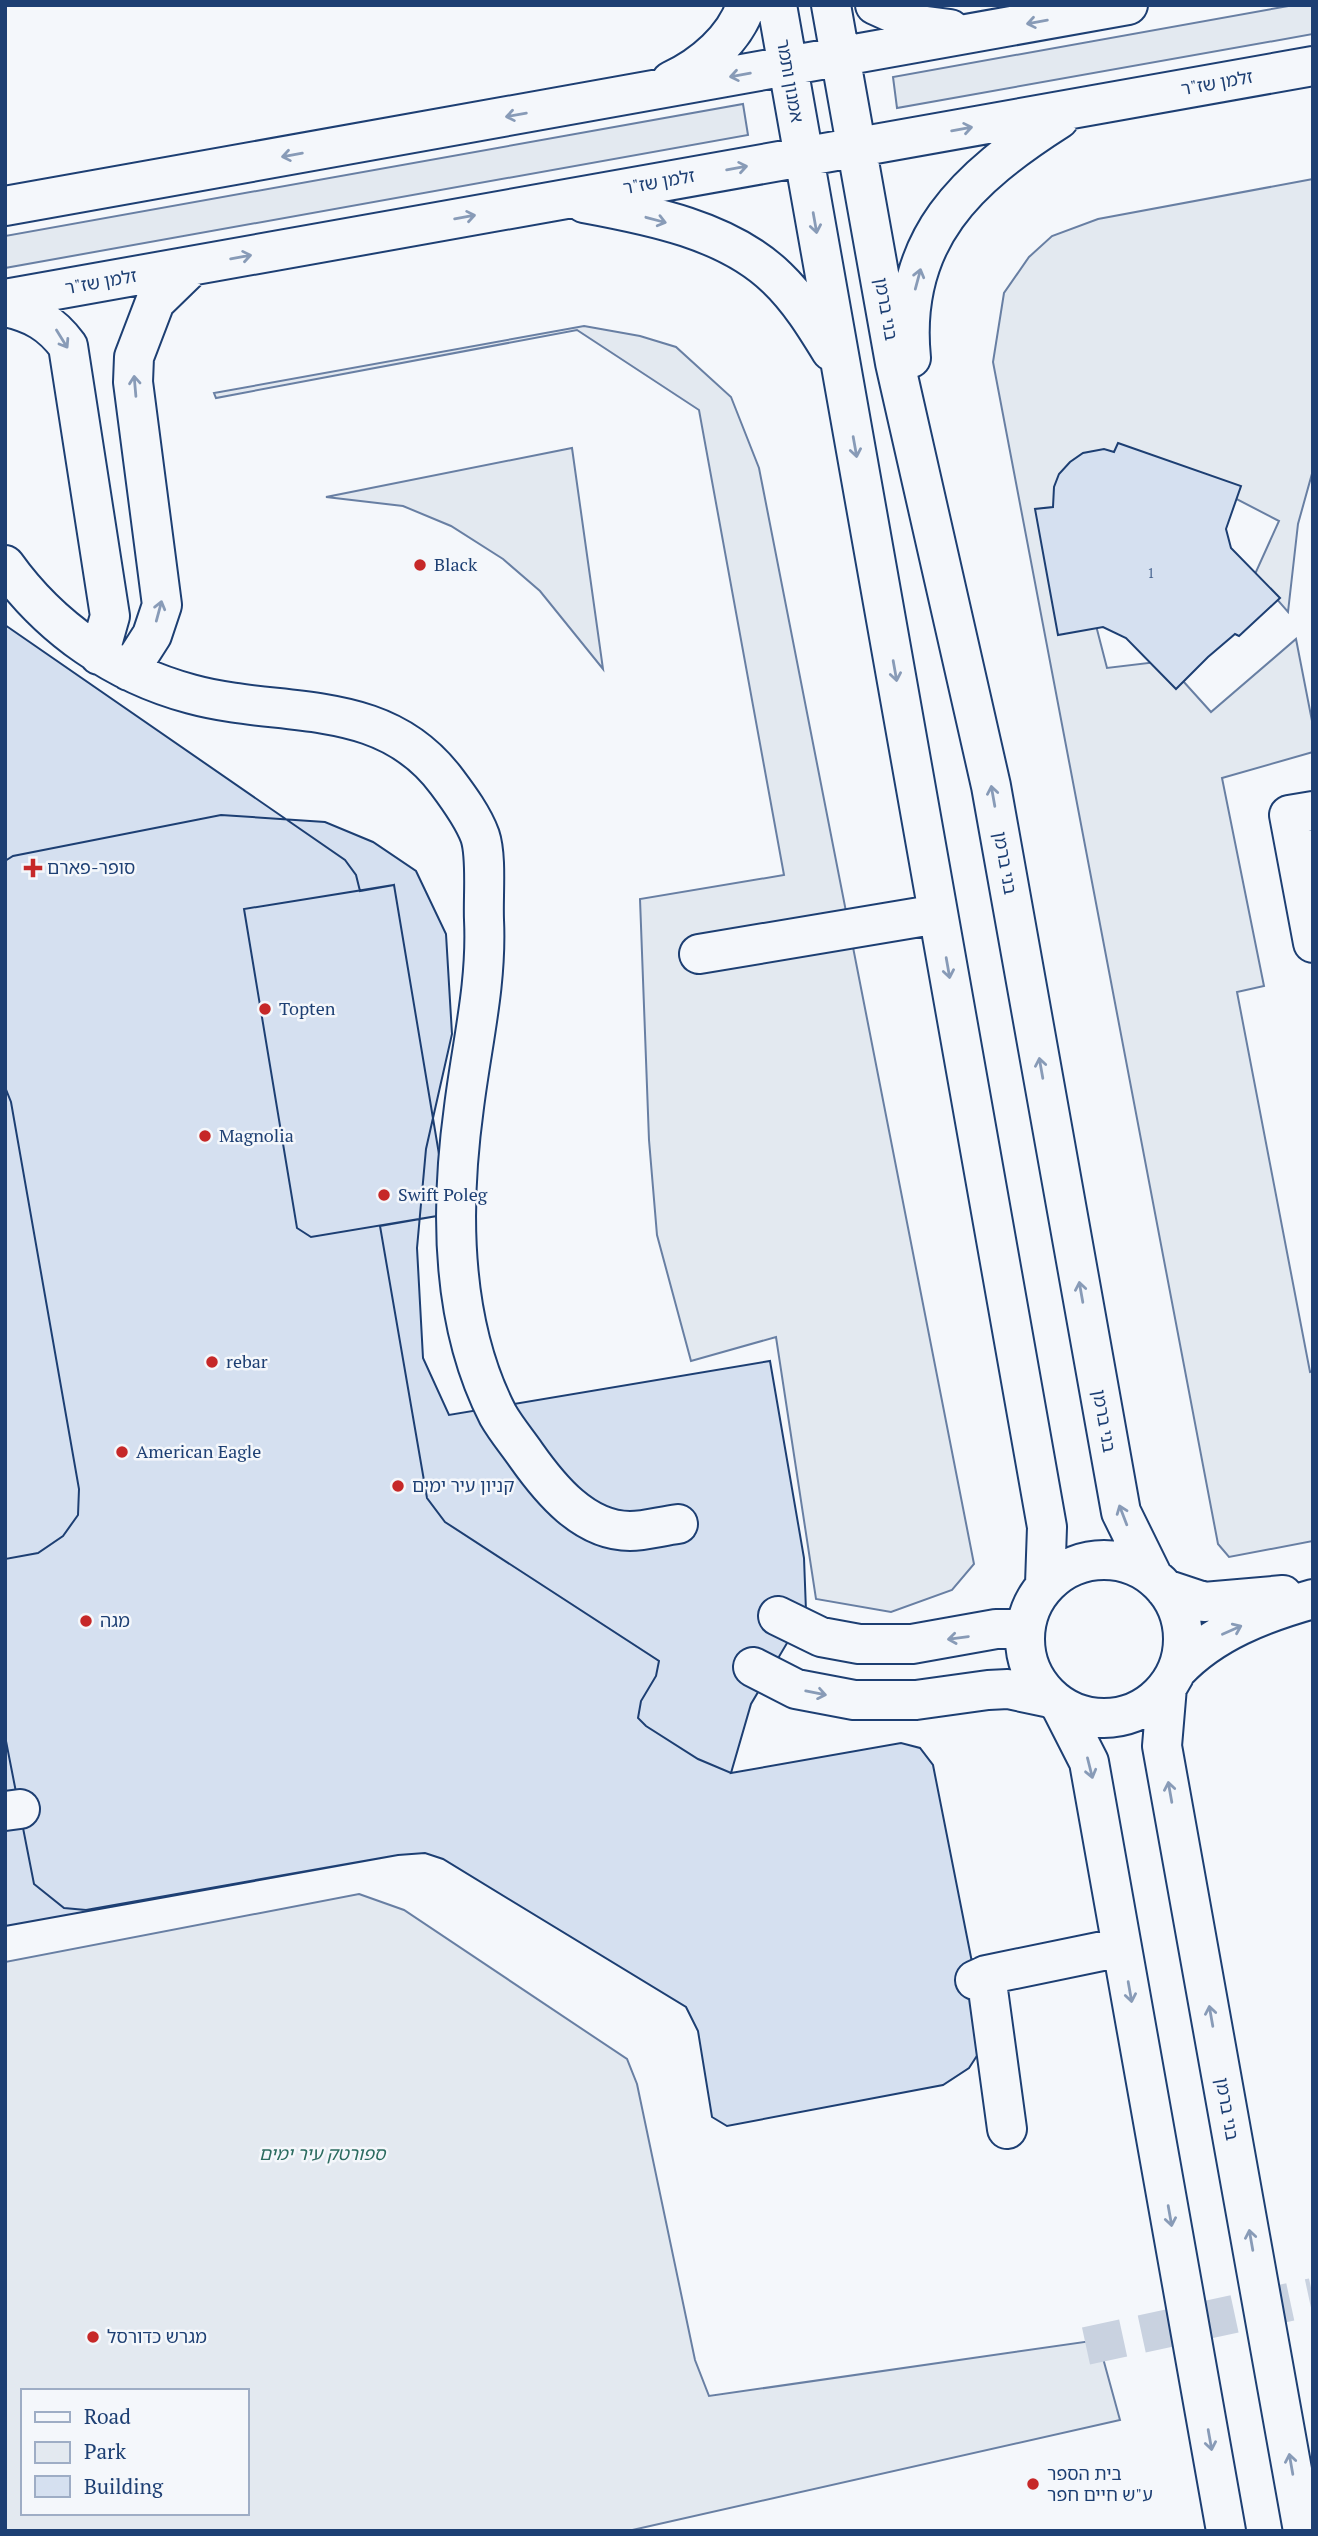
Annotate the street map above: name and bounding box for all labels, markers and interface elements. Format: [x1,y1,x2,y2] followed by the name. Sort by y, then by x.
[1026,15,1048,29] one-way arrow
[772,37,810,124] street label: אמנון ותמר
[1179,64,1255,100] street label: זלמן שז"ר
[729,69,752,82] one-way arrow
[505,109,528,122] one-way arrow
[950,122,972,135] one-way arrow
[281,149,304,162] one-way arrow
[725,161,748,174] one-way arrow
[621,163,697,199] street label: זלמן שז"ר
[453,210,476,223] one-way arrow
[809,211,822,234] one-way arrow
[644,214,666,227] one-way arrow
[229,250,252,263] one-way arrow
[63,263,139,299] street label: זלמן שז"ר
[912,268,925,290] one-way arrow
[870,275,904,342] street label: בני ברמן
[55,329,69,349] one-way arrow
[128,375,141,398] one-way arrow
[849,435,862,458] one-way arrow
[434,552,478,576] place label: Black
[412,557,428,573] marker: Black
[1147,563,1155,582] house number: 1
[153,600,166,623] one-way arrow
[889,659,902,682] one-way arrow
[985,785,999,808] one-way arrow
[989,829,1023,896] street label: בני ברמן
[47,855,135,879] place label: סופר-פארם
[25,860,41,876] marker: סופר-פארם
[941,956,955,979] one-way arrow
[279,996,336,1020] place label: Topten
[257,1001,273,1017] marker: Topten
[1034,1057,1047,1080] one-way arrow
[219,1123,294,1147] place label: Magnolia
[197,1128,213,1144] marker: Magnolia
[398,1182,488,1206] place label: Swift Poleg
[376,1187,392,1203] marker: Swift Poleg
[1074,1281,1087,1304] one-way arrow
[226,1349,268,1373] place label: rebar
[204,1354,220,1370] marker: rebar
[1088,1387,1122,1454] street label: בני ברמן
[136,1439,261,1463] place label: American Eagle
[114,1444,130,1460] marker: American Eagle
[412,1473,514,1497] place label: קניון עיר ימים
[390,1478,406,1494] marker: קניון עיר ימים
[1116,1505,1129,1526] one-way arrow
[100,1608,130,1632] place label: מגה
[78,1613,94,1629] marker: מגה
[1221,1623,1242,1636] one-way arrow
[947,1631,970,1644] one-way arrow
[804,1686,827,1700] one-way arrow
[1084,1757,1097,1779] one-way arrow
[1163,1781,1177,1804] one-way arrow
[1124,1980,1138,2003] one-way arrow
[1203,2005,1217,2028] one-way arrow
[1211,2075,1245,2142] street label: בני ברמן
[259,2141,387,2165] park label: ספורטק עיר ימים
[1164,2204,1177,2227] one-way arrow
[1243,2229,1257,2252] one-way arrow
[107,2324,207,2348] place label: מגרש כדורסל
[85,2329,101,2345] marker: מגרש כדורסל
[21,2389,248,2515] legend
[84,2402,131,2430] text: Road
[1204,2428,1217,2451] one-way arrow
[84,2437,126,2465] text: Park
[1284,2453,1297,2476] one-way arrow
[1047,2461,1153,2506] place label: בית הספר ע"ש חיים חפר
[84,2472,164,2500] text: Building
[1025,2476,1041,2492] marker: בית הספר ע"ש חיים חפר

